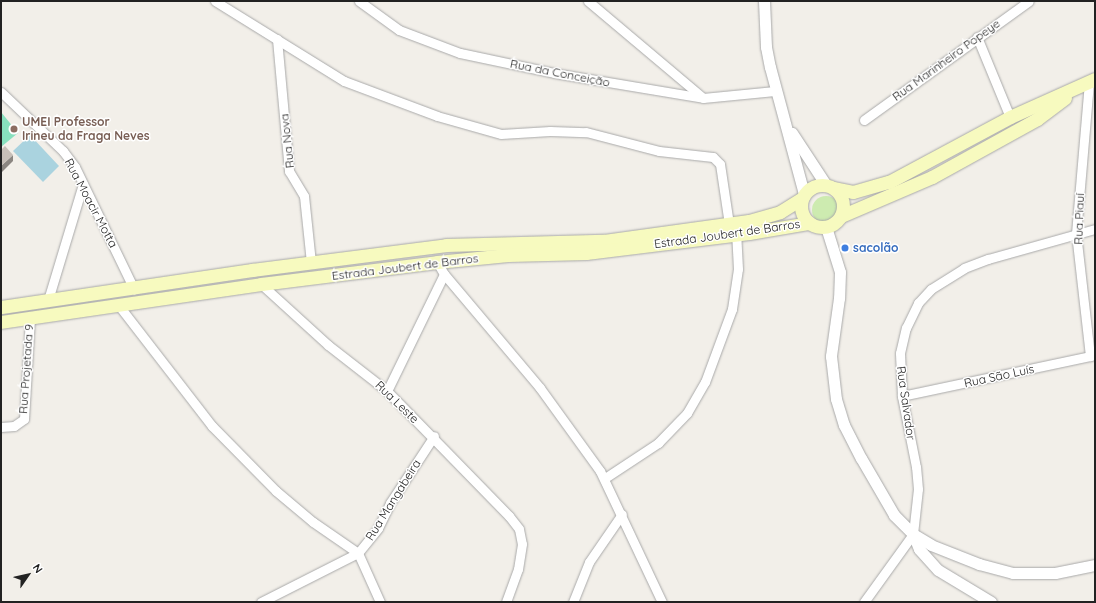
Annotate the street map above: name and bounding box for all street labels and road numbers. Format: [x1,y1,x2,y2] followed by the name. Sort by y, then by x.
[889,16,1003,104] street label: Rua Marinheiro Popeye
[509,56,611,90] street label: Rua da Conceição
[277,113,297,169] street label: Rua Nova
[61,156,121,250] street label: Rua Moacir Motta
[1071,193,1087,245] street label: Rua Piauí
[653,217,801,251] street label: Estrada Joubert de Barros
[331,251,479,283] street label: Estrada Joubert de Barros
[16,324,36,414] street label: Rua Projetada 9
[963,362,1035,390] street label: Rua São Luís
[894,365,918,441] street label: Rua Salvador
[372,378,422,426] street label: Rua Leste
[362,457,424,543] street label: Rua Mangabeira

